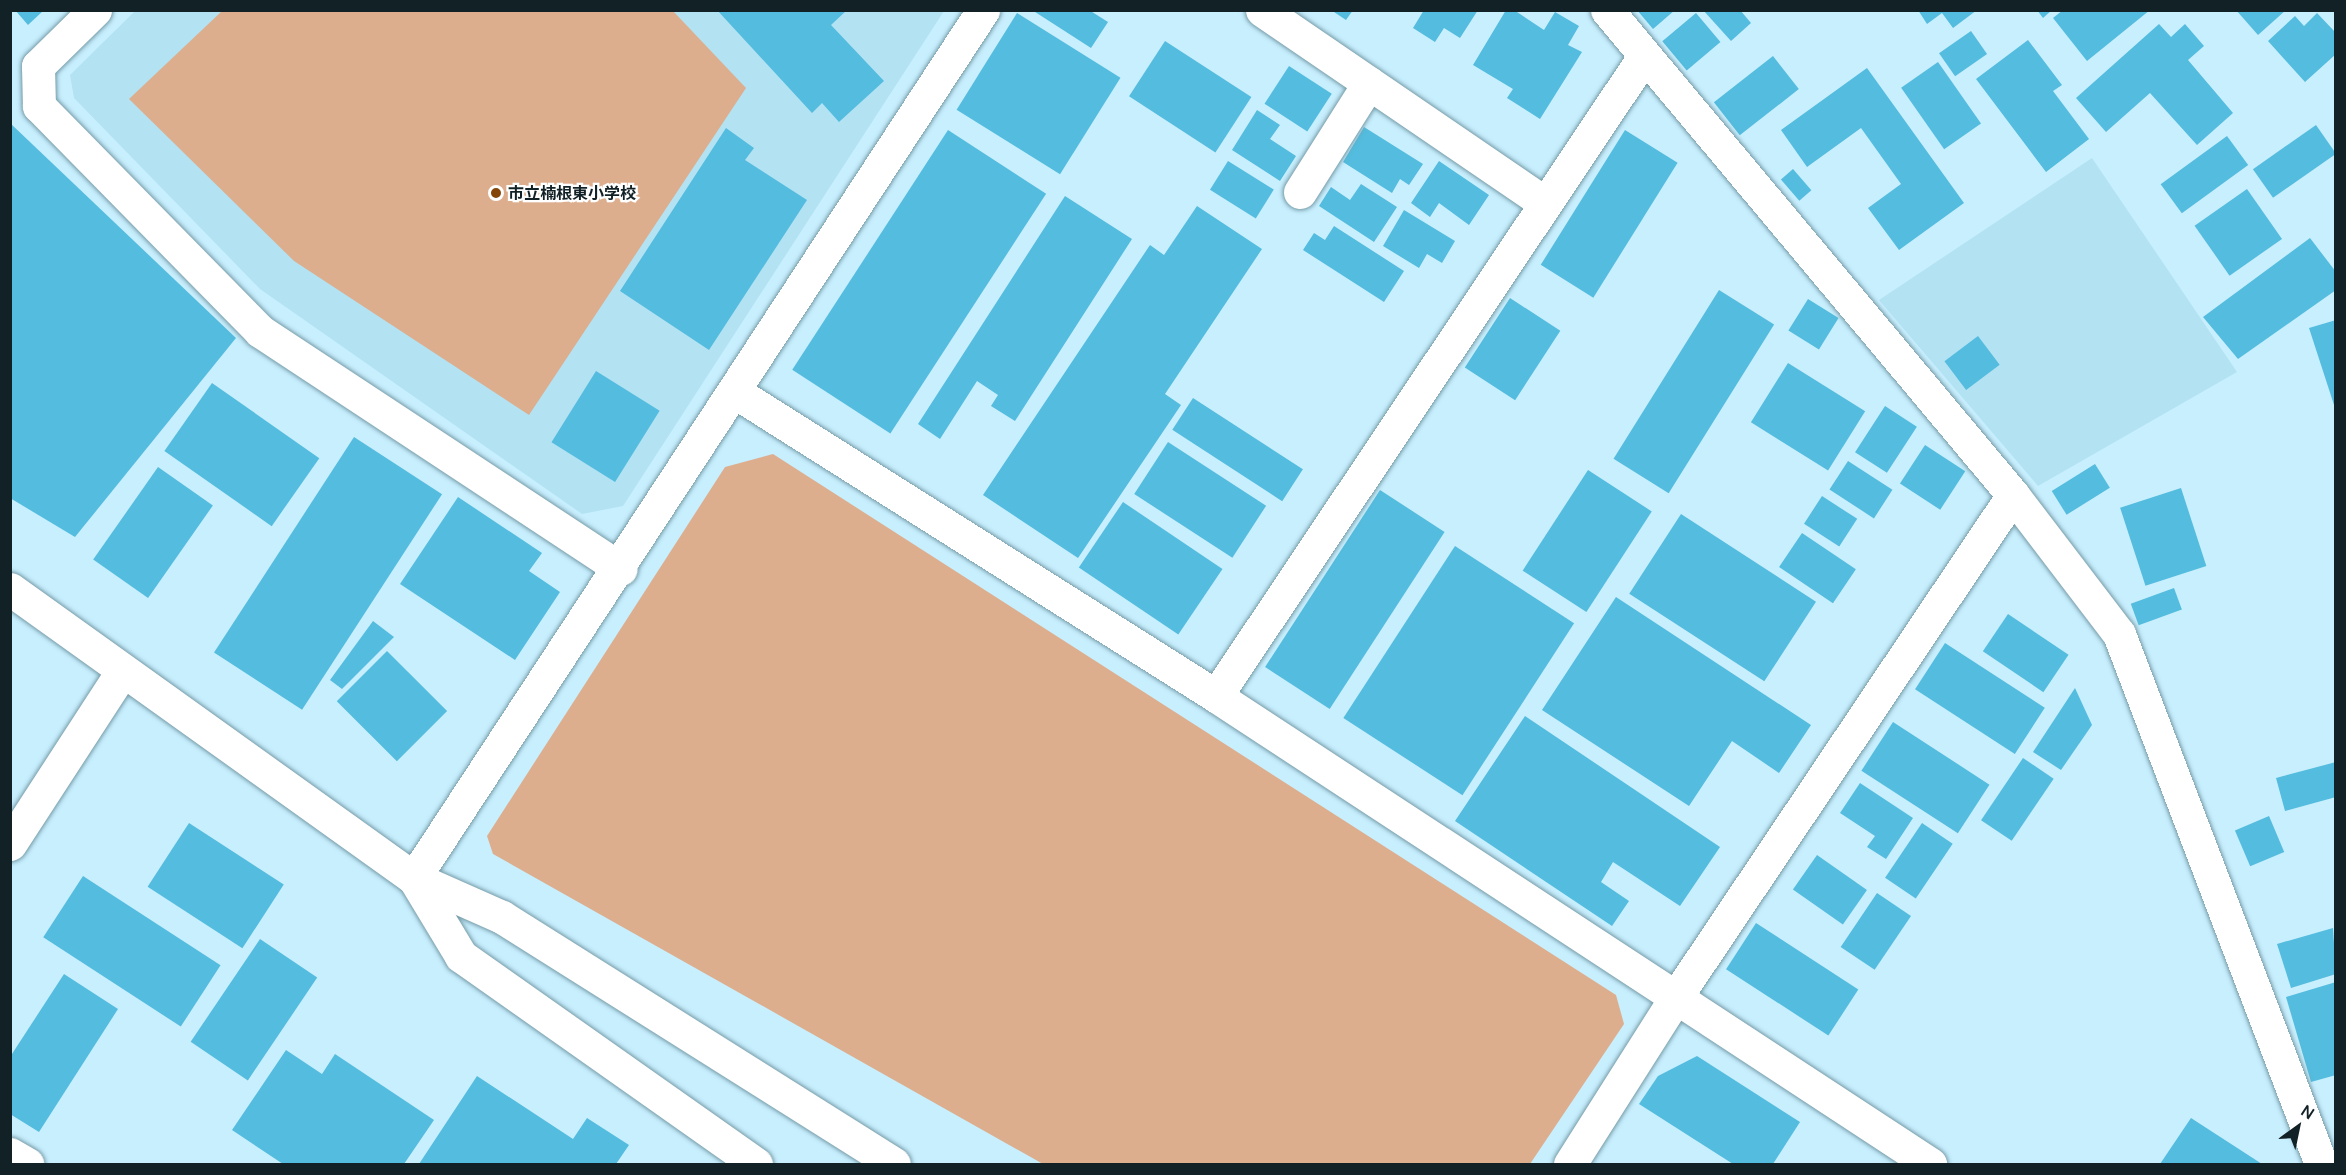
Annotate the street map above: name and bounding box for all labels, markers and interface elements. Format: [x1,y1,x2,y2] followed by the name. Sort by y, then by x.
[508,183,636,203] place label: 市立楠根東小学校
[489,186,503,200] marker: 市立楠根東小学校
[2268,1097,2328,1157] north arrow
[2297,1100,2319,1124] text: N

